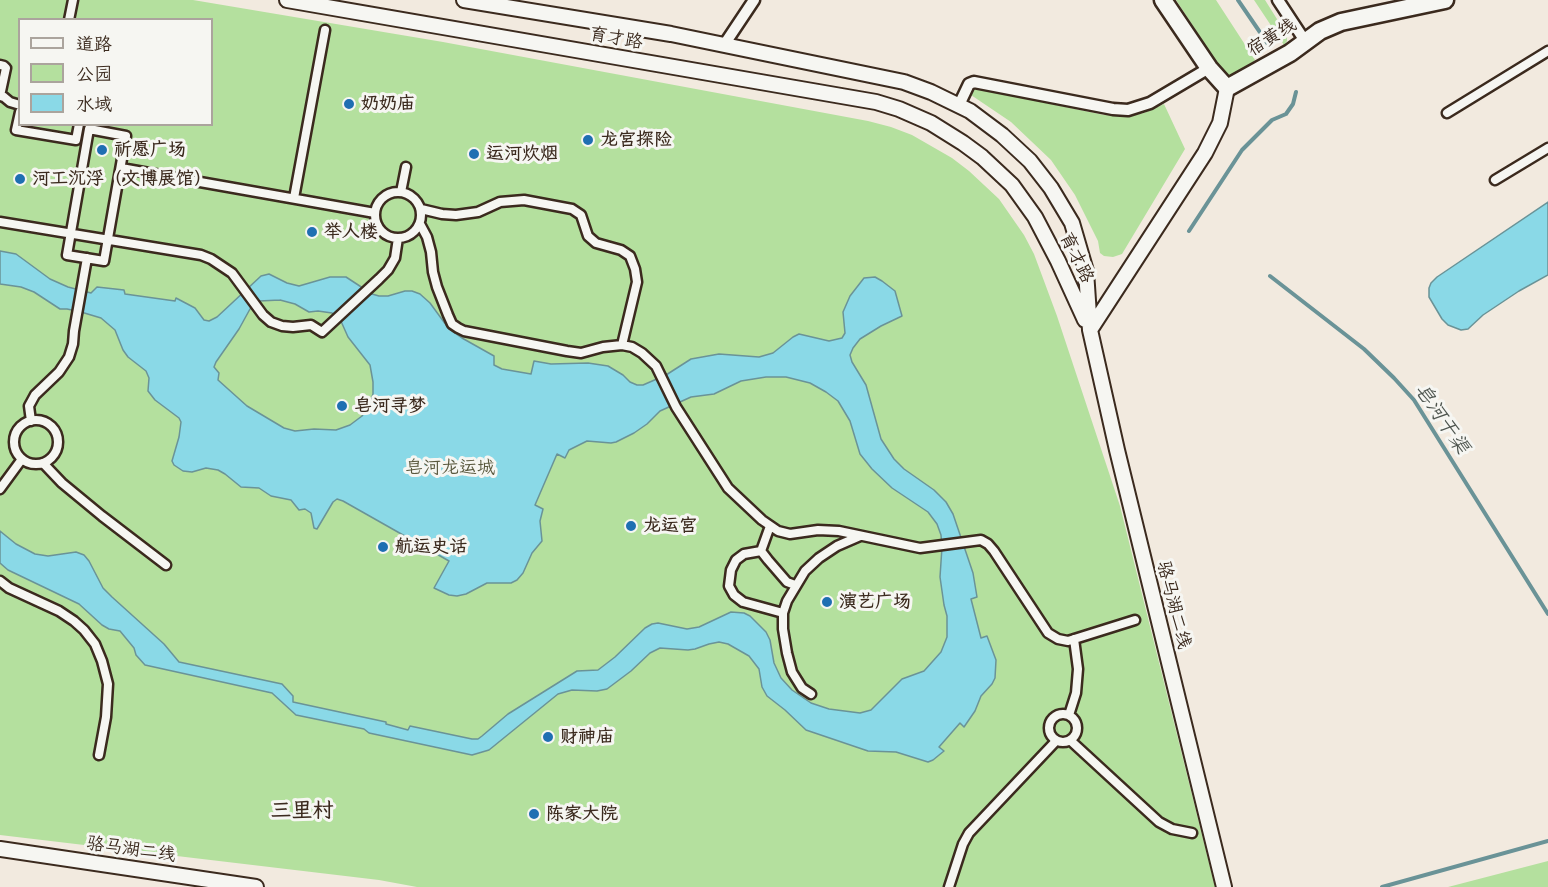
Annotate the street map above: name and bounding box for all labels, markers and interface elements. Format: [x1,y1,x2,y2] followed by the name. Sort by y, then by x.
[1243,15,1301,61] street label: 宿黄线
[18,18,213,126] legend
[588,24,644,54] street label: 育才路
[76,33,112,56] text: 道路
[76,63,112,86] text: 公园
[76,93,112,116] text: 水域
[361,93,415,115] place label: 奶奶庙
[342,97,356,111] marker: 奶奶庙
[600,129,672,151] place label: 龙宫探险
[581,133,595,147] marker: 龙宫探险
[114,139,186,161] place label: 祈愿广场
[95,143,109,157] marker: 祈愿广场
[486,143,558,165] place label: 运河炊烟
[467,147,481,161] marker: 运河炊烟
[32,168,212,190] place label: 河工沉浮（文博展馆）
[13,172,27,186] marker: 河工沉浮（文博展馆）
[324,221,378,243] place label: 举人楼
[305,225,319,239] marker: 举人楼
[1054,229,1098,287] street label: 育才路
[1409,379,1473,459] water label: 皂河干渠
[354,395,426,417] place label: 皂河寻梦
[335,399,349,413] marker: 皂河寻梦
[405,457,495,479] park label: 皂河龙运城
[643,515,697,537] place label: 龙运宫
[624,519,638,533] marker: 龙运宫
[395,536,467,558] place label: 航运史话
[376,540,390,554] marker: 航运史话
[1152,559,1194,651] street label: 骆马湖二线
[839,591,911,613] place label: 演艺广场
[820,595,834,609] marker: 演艺广场
[560,726,614,748] place label: 财神庙
[541,730,555,744] marker: 财神庙
[271,799,333,825] district label: 三里村
[546,803,618,825] place label: 陈家大院
[527,807,541,821] marker: 陈家大院
[85,833,177,867] street label: 骆马湖二线

